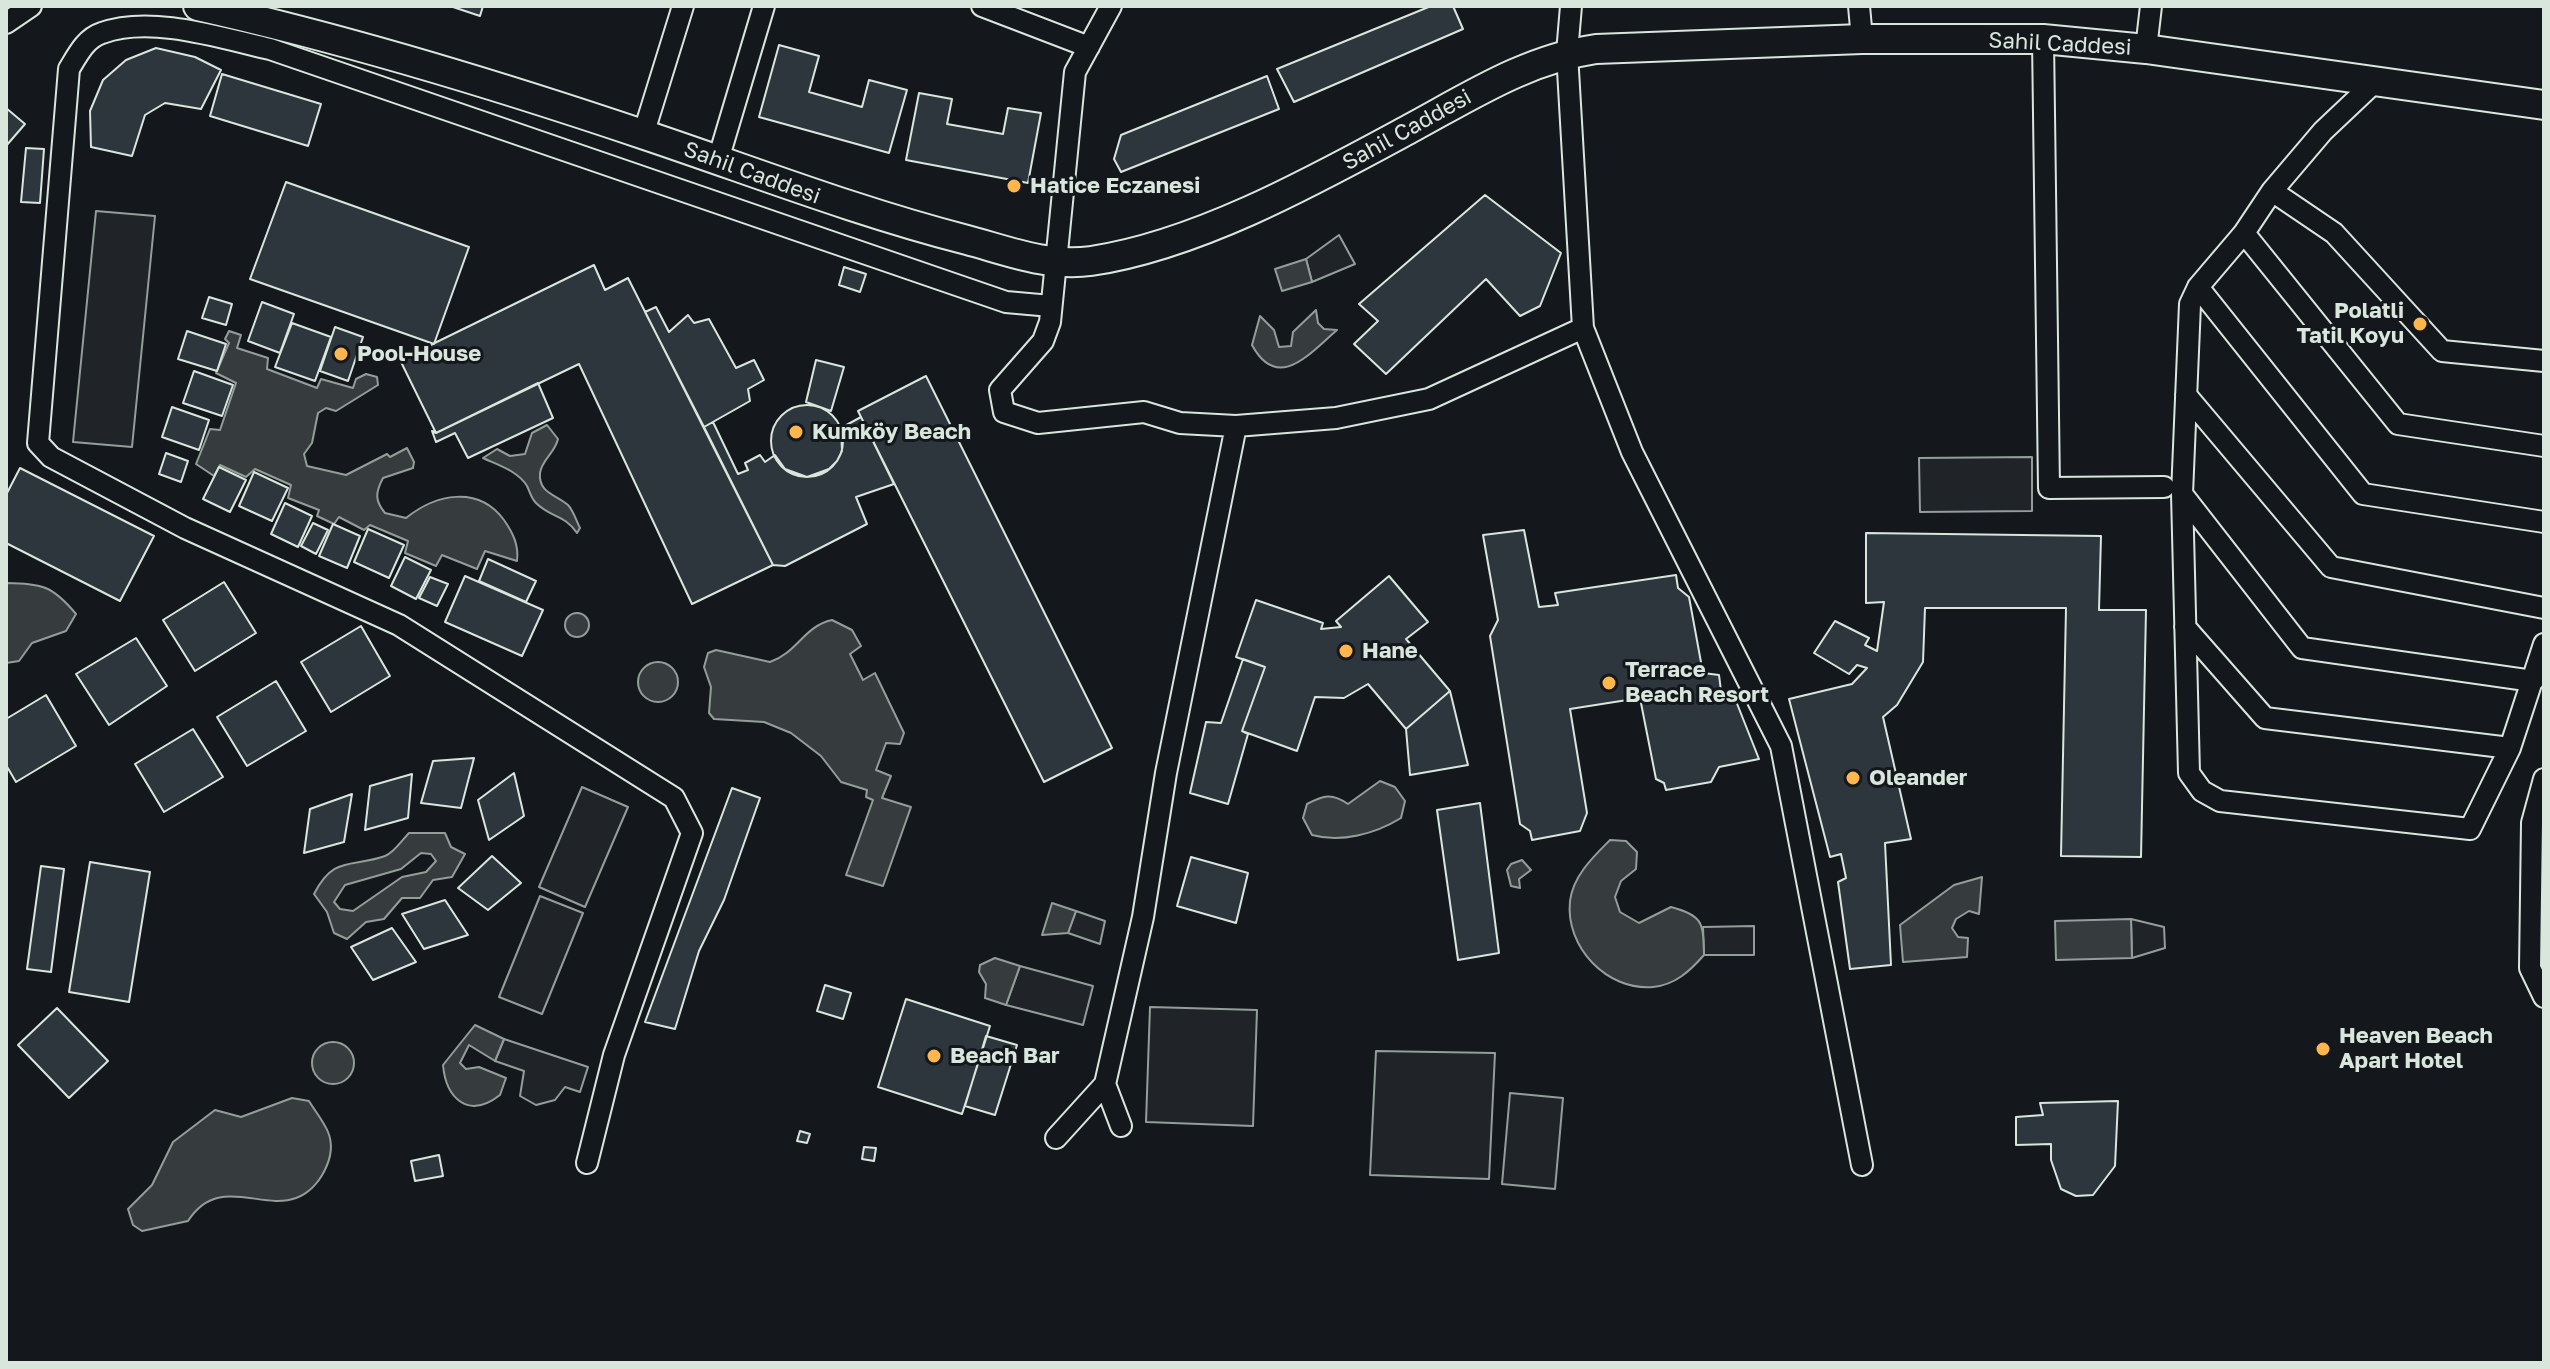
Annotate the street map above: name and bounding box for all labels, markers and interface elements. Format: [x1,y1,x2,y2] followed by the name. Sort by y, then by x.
[1988,27,2132,61] street label: Sahil Caddesi
[1338,84,1476,176] street label: Sahil Caddesi
[680,136,824,210] street label: Sahil Caddesi
[1030,173,1200,199] place label: Hatice Eczanesi
[1005,177,1023,195] marker: Hatice Eczanesi
[2296,298,2404,350] place label: Polatli Tatil Koyu
[2411,315,2429,333] marker: Polatli Tatil Koyu
[357,341,481,367] place label: Pool-House
[332,345,350,363] marker: Pool-House
[812,419,971,445] place label: Kumköy Beach
[787,423,805,441] marker: Kumköy Beach
[1362,638,1418,664] place label: Hane
[1337,642,1355,660] marker: Hane
[1625,657,1769,708] place label: Terrace Beach Resort
[1600,674,1618,692] marker: Terrace Beach Resort
[1869,765,1967,791] place label: Oleander
[1844,769,1862,787] marker: Oleander
[2339,1023,2493,1074] place label: Heaven Beach Apart Hotel
[2314,1040,2332,1058] marker: Heaven Beach Apart Hotel
[950,1043,1060,1069] place label: Beach Bar
[925,1047,943,1065] marker: Beach Bar

